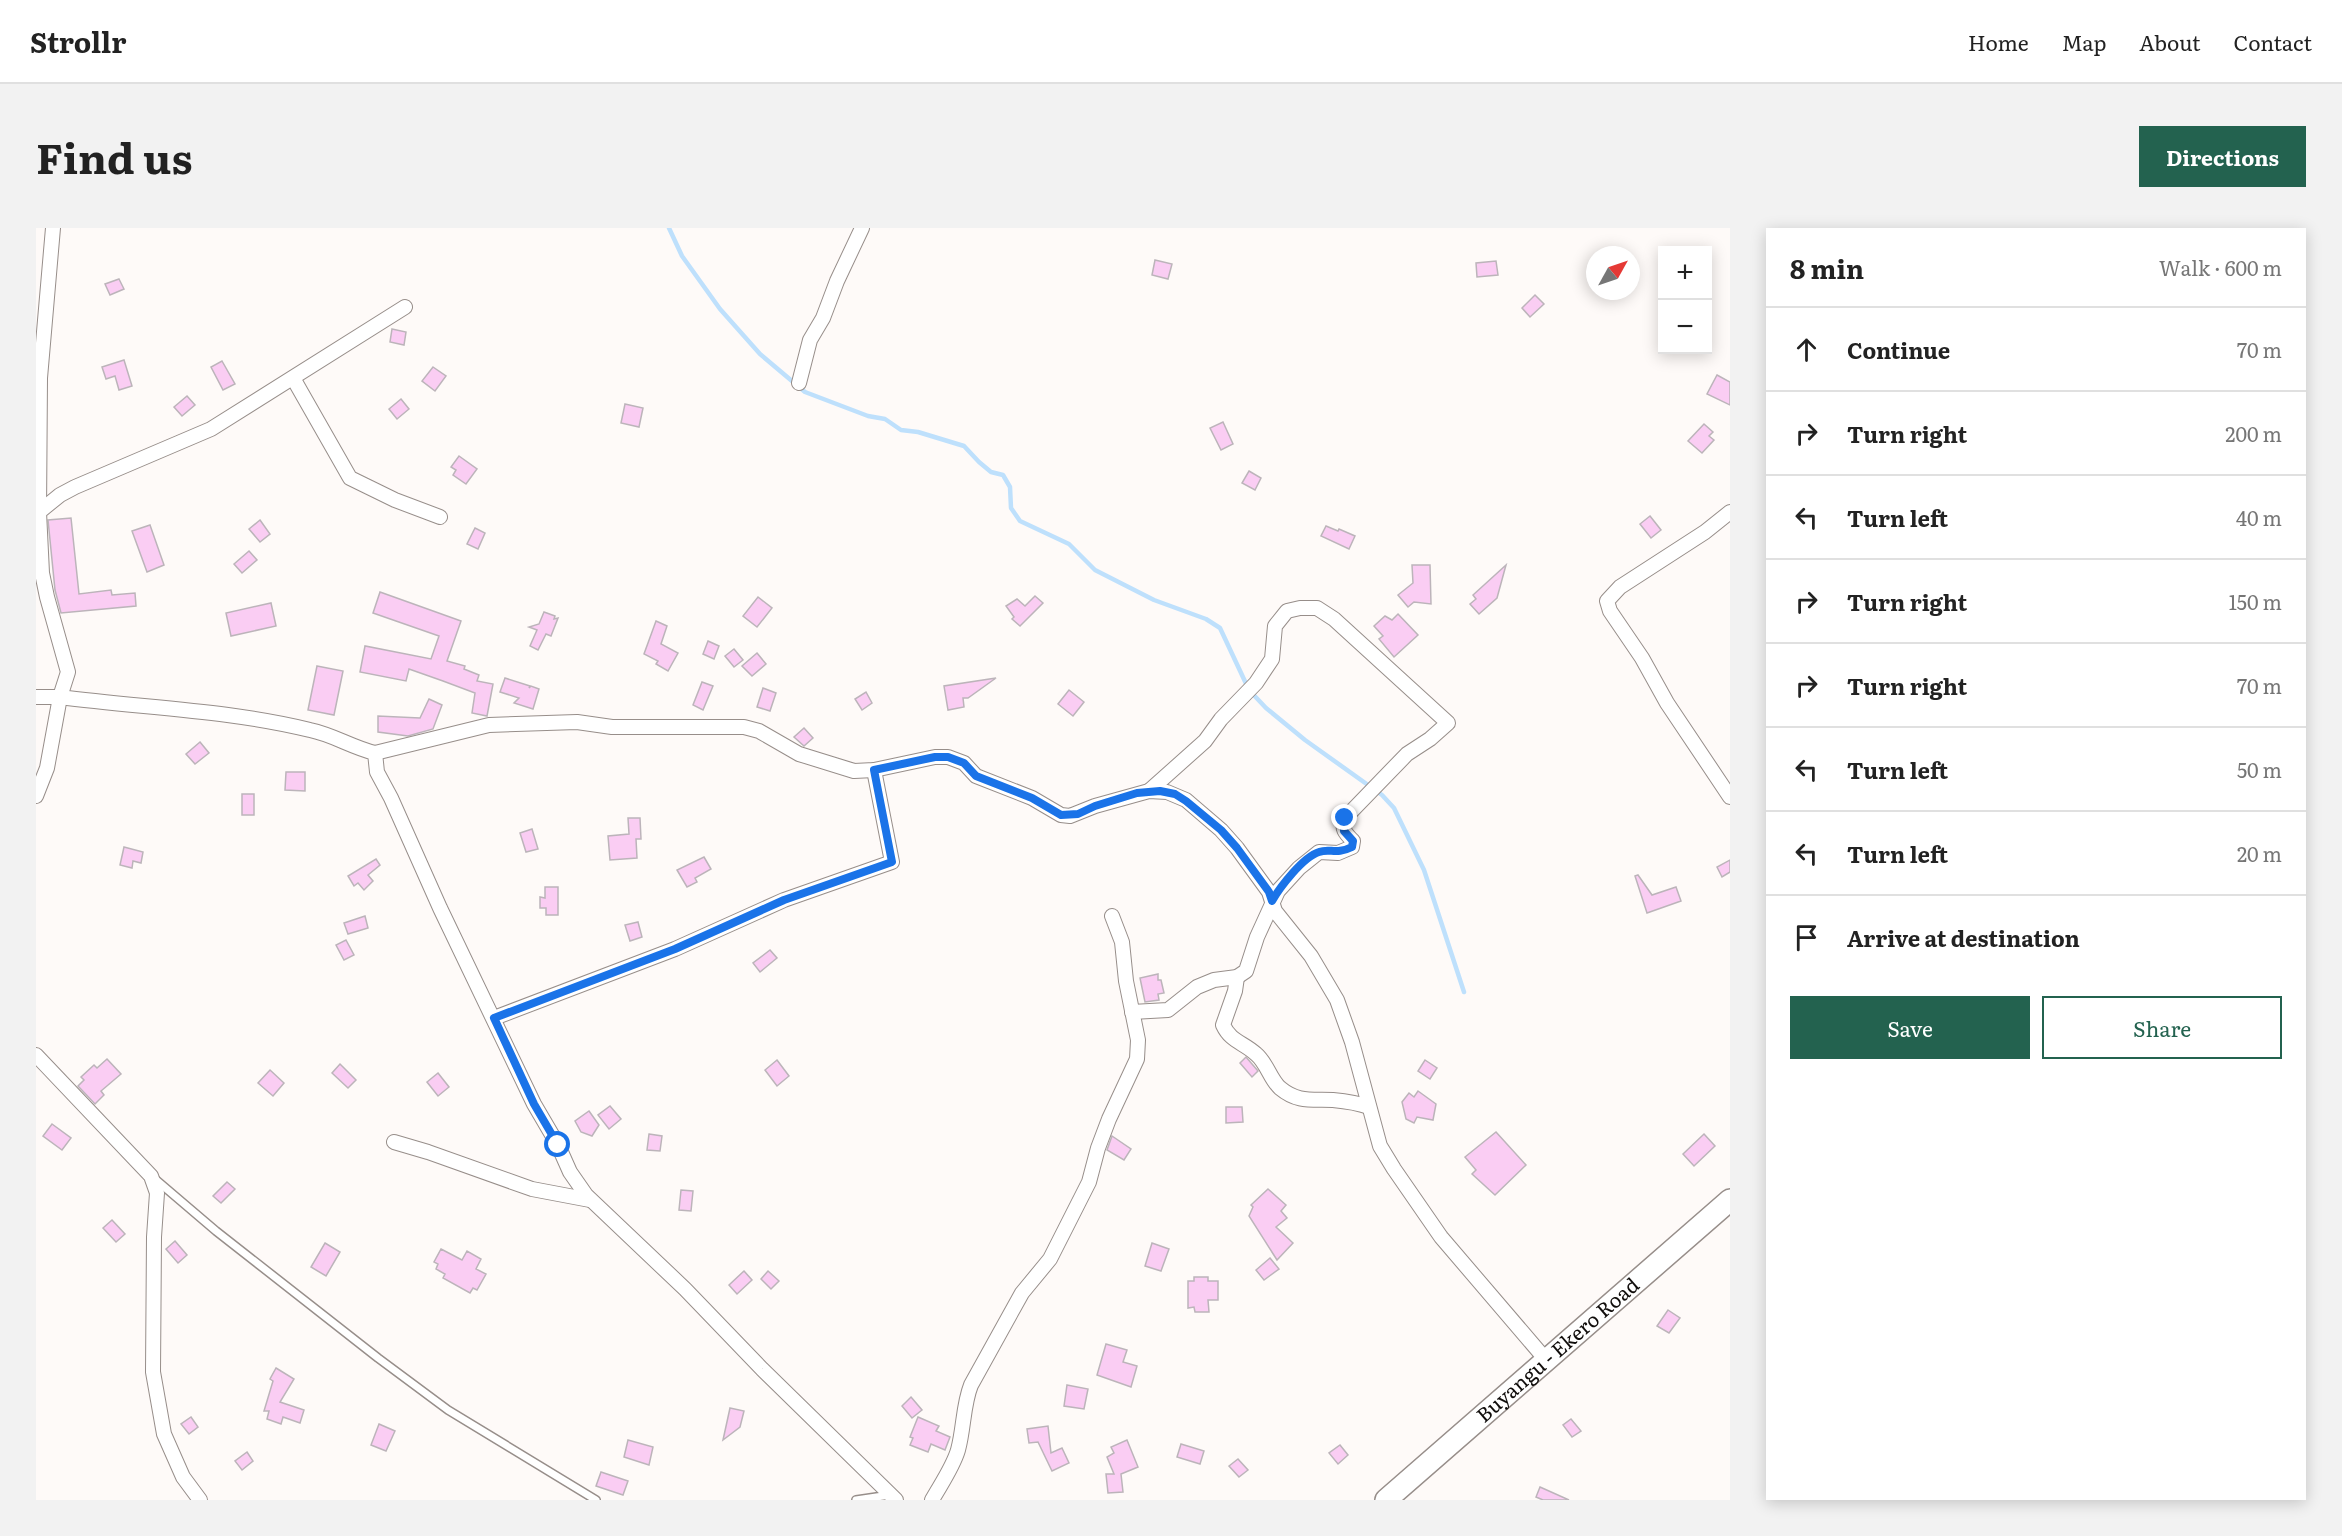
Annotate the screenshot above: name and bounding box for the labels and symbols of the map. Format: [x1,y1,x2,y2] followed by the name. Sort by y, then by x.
[1586,246,1640,300] north arrow
[1331,804,1357,830] route end
[544,1131,570,1157] route start
[1468,1269,1645,1428] street label: Buyangu - Ekero Road

